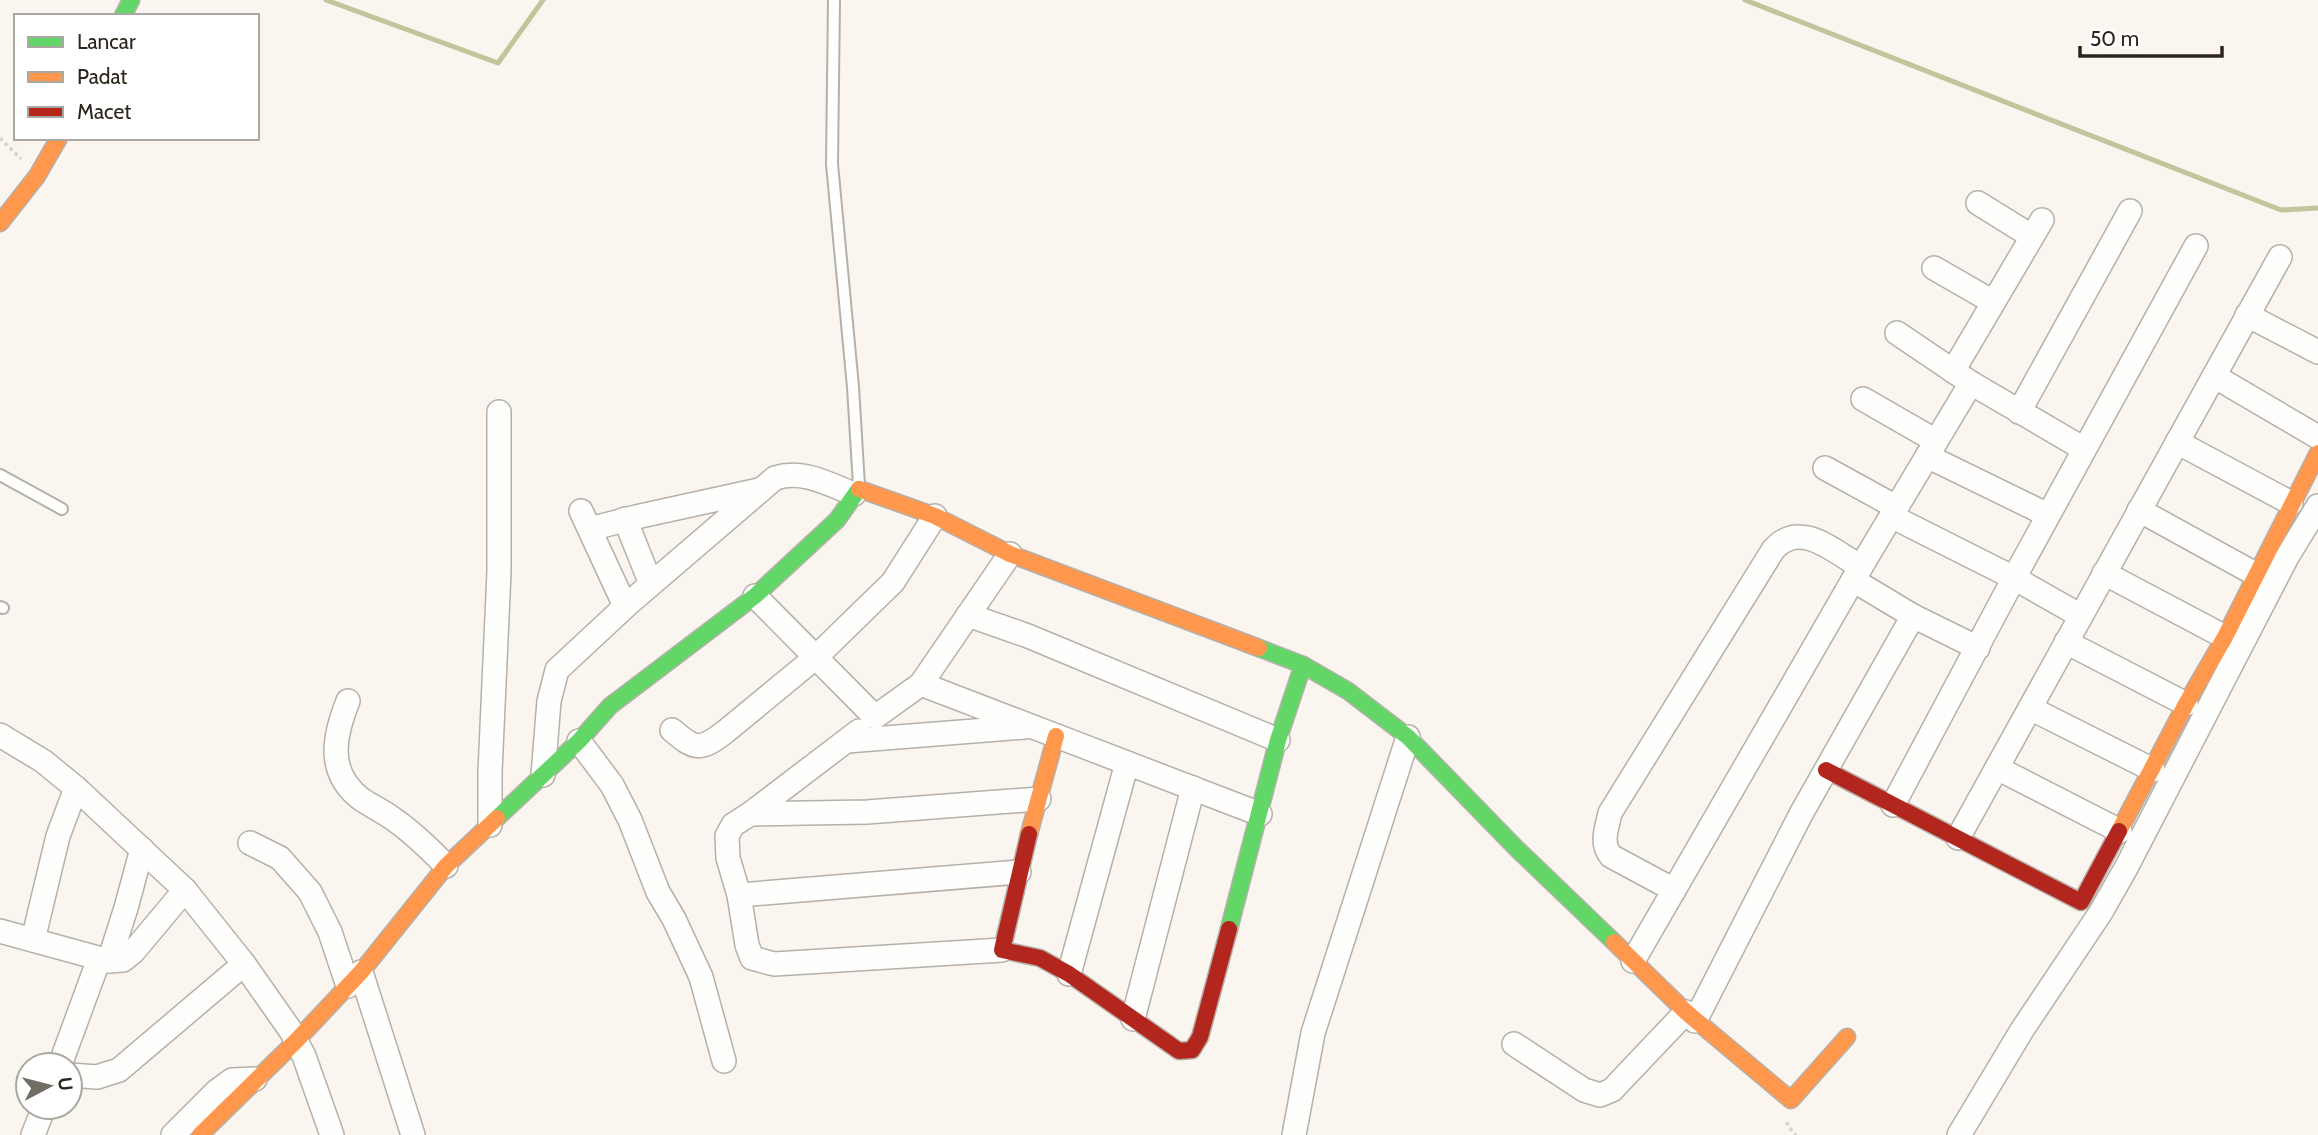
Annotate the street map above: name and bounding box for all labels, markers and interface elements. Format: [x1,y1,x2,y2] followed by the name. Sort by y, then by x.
[14,14,259,140] legend
[2080,14,2222,58] scale bar
[2090,26,2139,51] text: 50 m
[77,29,136,54] text: Lancar
[77,64,127,89] text: Padat
[77,99,131,124] text: Macet
[14,1051,84,1121] north arrow
[53,1076,78,1092] text: U

